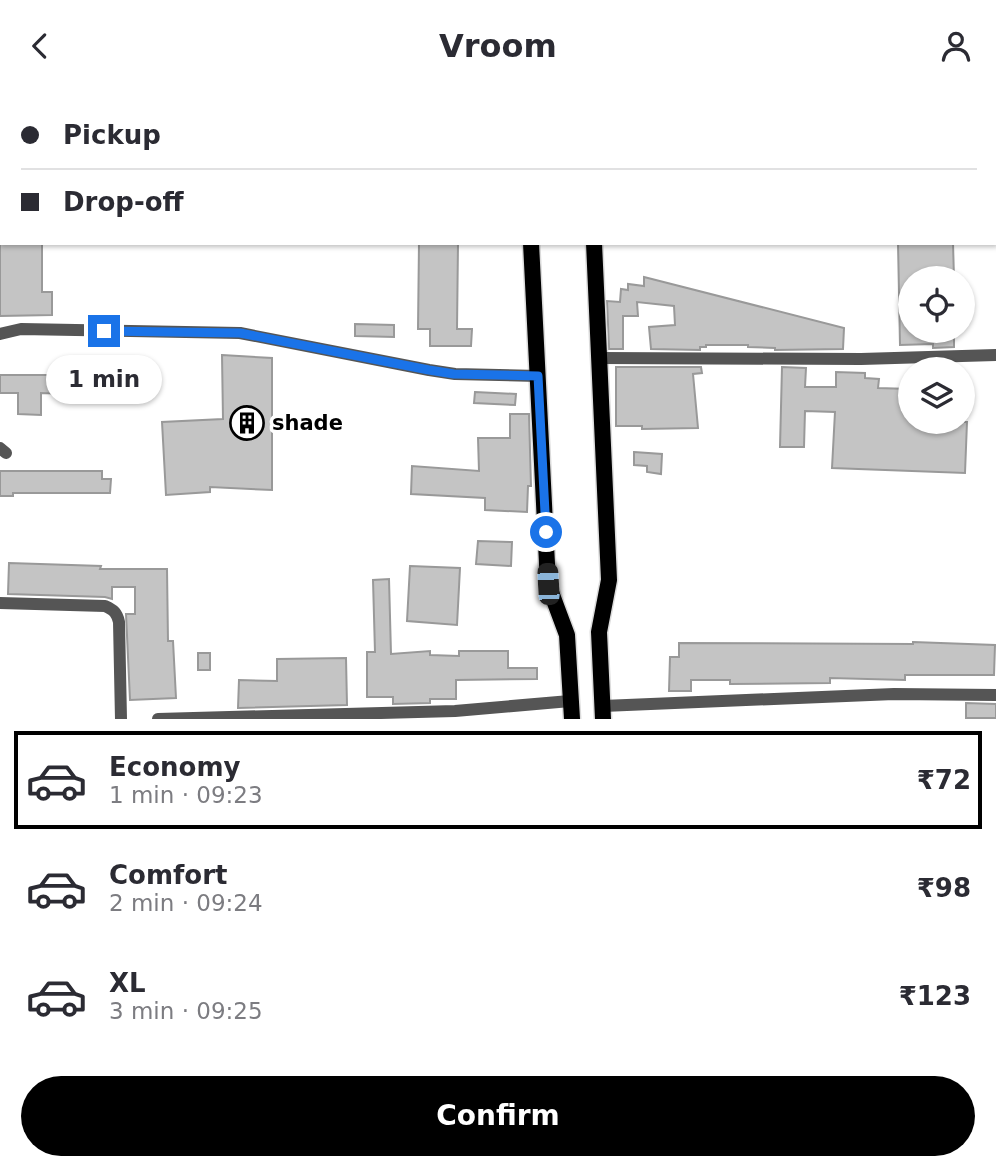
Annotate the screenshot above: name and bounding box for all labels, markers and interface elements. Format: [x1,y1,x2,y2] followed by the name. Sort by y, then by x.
[21,27,59,65] icon: back
[439,27,557,65] text: Vroom
[937,27,975,65] icon: person
[63,120,161,150] text: Pickup
[63,187,184,217] text: Drop-off
[898,266,975,434] map controls
[898,266,975,343] button: locate
[88,315,120,347] route end
[46,355,162,405] callout: 1 min
[898,357,975,434] button: layers
[68,366,140,392] text: 1 min
[228,404,266,442] building icon: shade
[272,411,343,435] place label: shade
[530,516,562,548] route start
[537,562,560,606] car
[25,749,88,812] icon: car
[109,752,240,782] text: Economy
[917,765,971,795] text: ₹72
[109,782,263,808] text: 1 min · 09:23
[25,857,88,920] icon: car
[109,860,227,890] text: Comfort
[917,873,971,903] text: ₹98
[109,890,263,916] text: 2 min · 09:24
[25,965,88,1028] icon: car
[109,968,146,998] text: XL
[899,981,971,1011] text: ₹123
[109,998,263,1024] text: 3 min · 09:25
[21,1076,975,1156] button: Confirm

